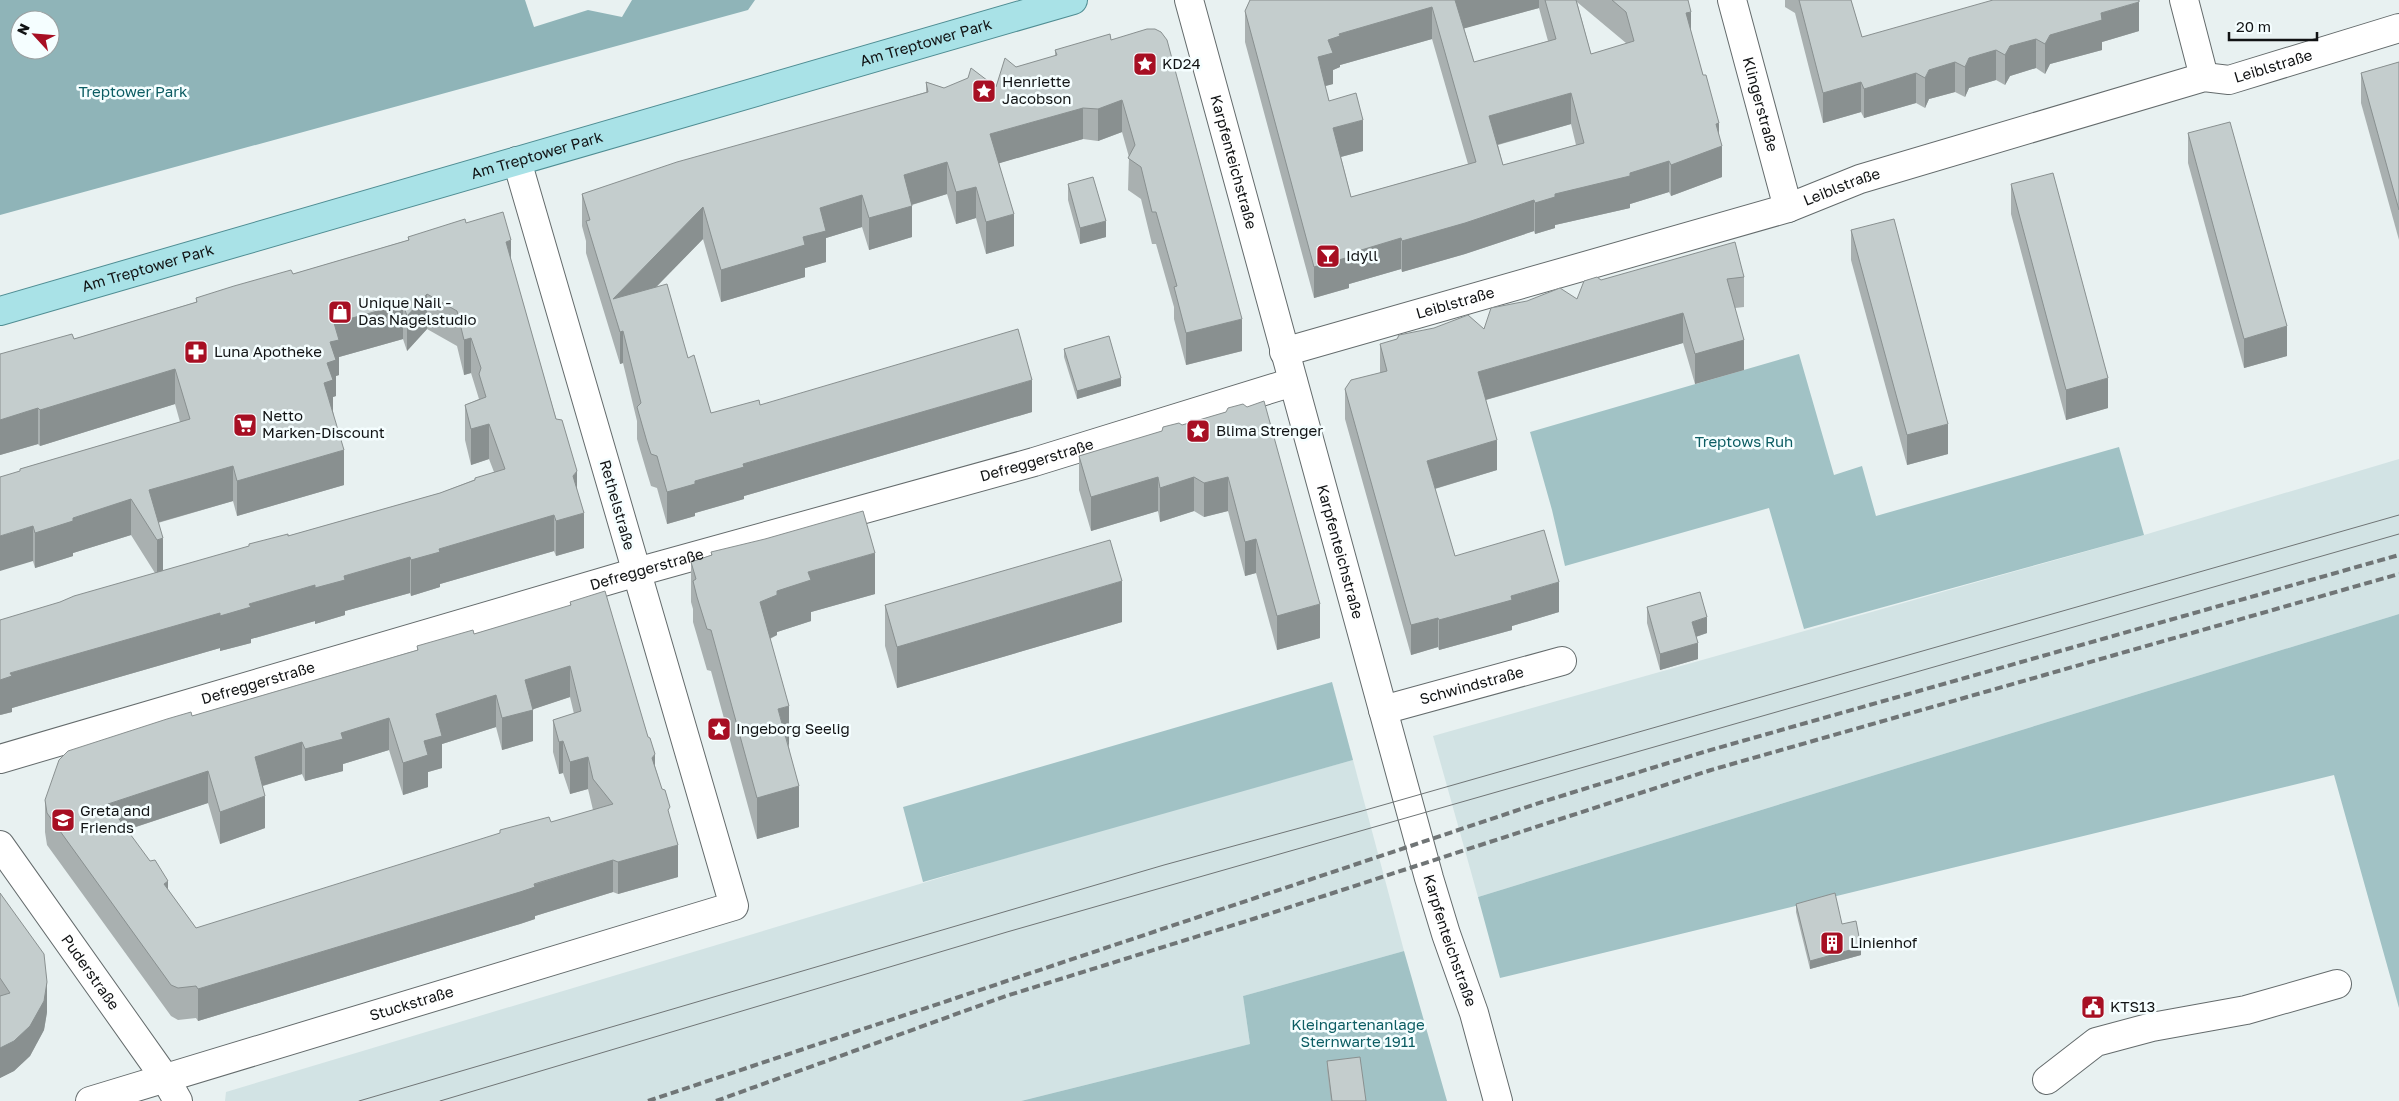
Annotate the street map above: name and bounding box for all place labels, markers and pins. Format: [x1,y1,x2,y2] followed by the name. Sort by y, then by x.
[1132,51,1158,77] place icon: KD24
[1162,54,1201,72] place label: KD24
[1002,72,1071,107] place label: Henriette Jacobson
[971,78,997,104] place icon: Henriette Jacobson
[1315,243,1341,269] bar icon: Idyll
[1346,246,1378,264] place label: Idyll
[358,293,477,328] place label: Unique Nail - Das Nagelstudio
[327,299,353,325] shop icon: Unique Nail - Das Nagelstudio
[183,339,209,365] pharmacy icon: Luna Apotheke
[214,342,322,360] place label: Luna Apotheke
[262,406,385,441] place label: Netto Marken-Discount
[232,412,258,438] supermarket icon: Netto Marken-Discount
[1185,418,1211,444] place icon: Blima Strenger
[1216,421,1323,439] place label: Blima Strenger
[706,716,732,742] place icon: Ingeborg Seelig
[736,719,850,737] place label: Ingeborg Seelig
[80,801,150,836] place label: Greta and Friends
[50,807,76,833] school or university icon: Greta and Friends
[1819,930,1845,956] building icon: Linienhof
[1850,933,1918,951] place label: Linienhof
[2080,994,2106,1020] public building icon: KTS13
[2110,997,2155,1015] place label: KTS13

